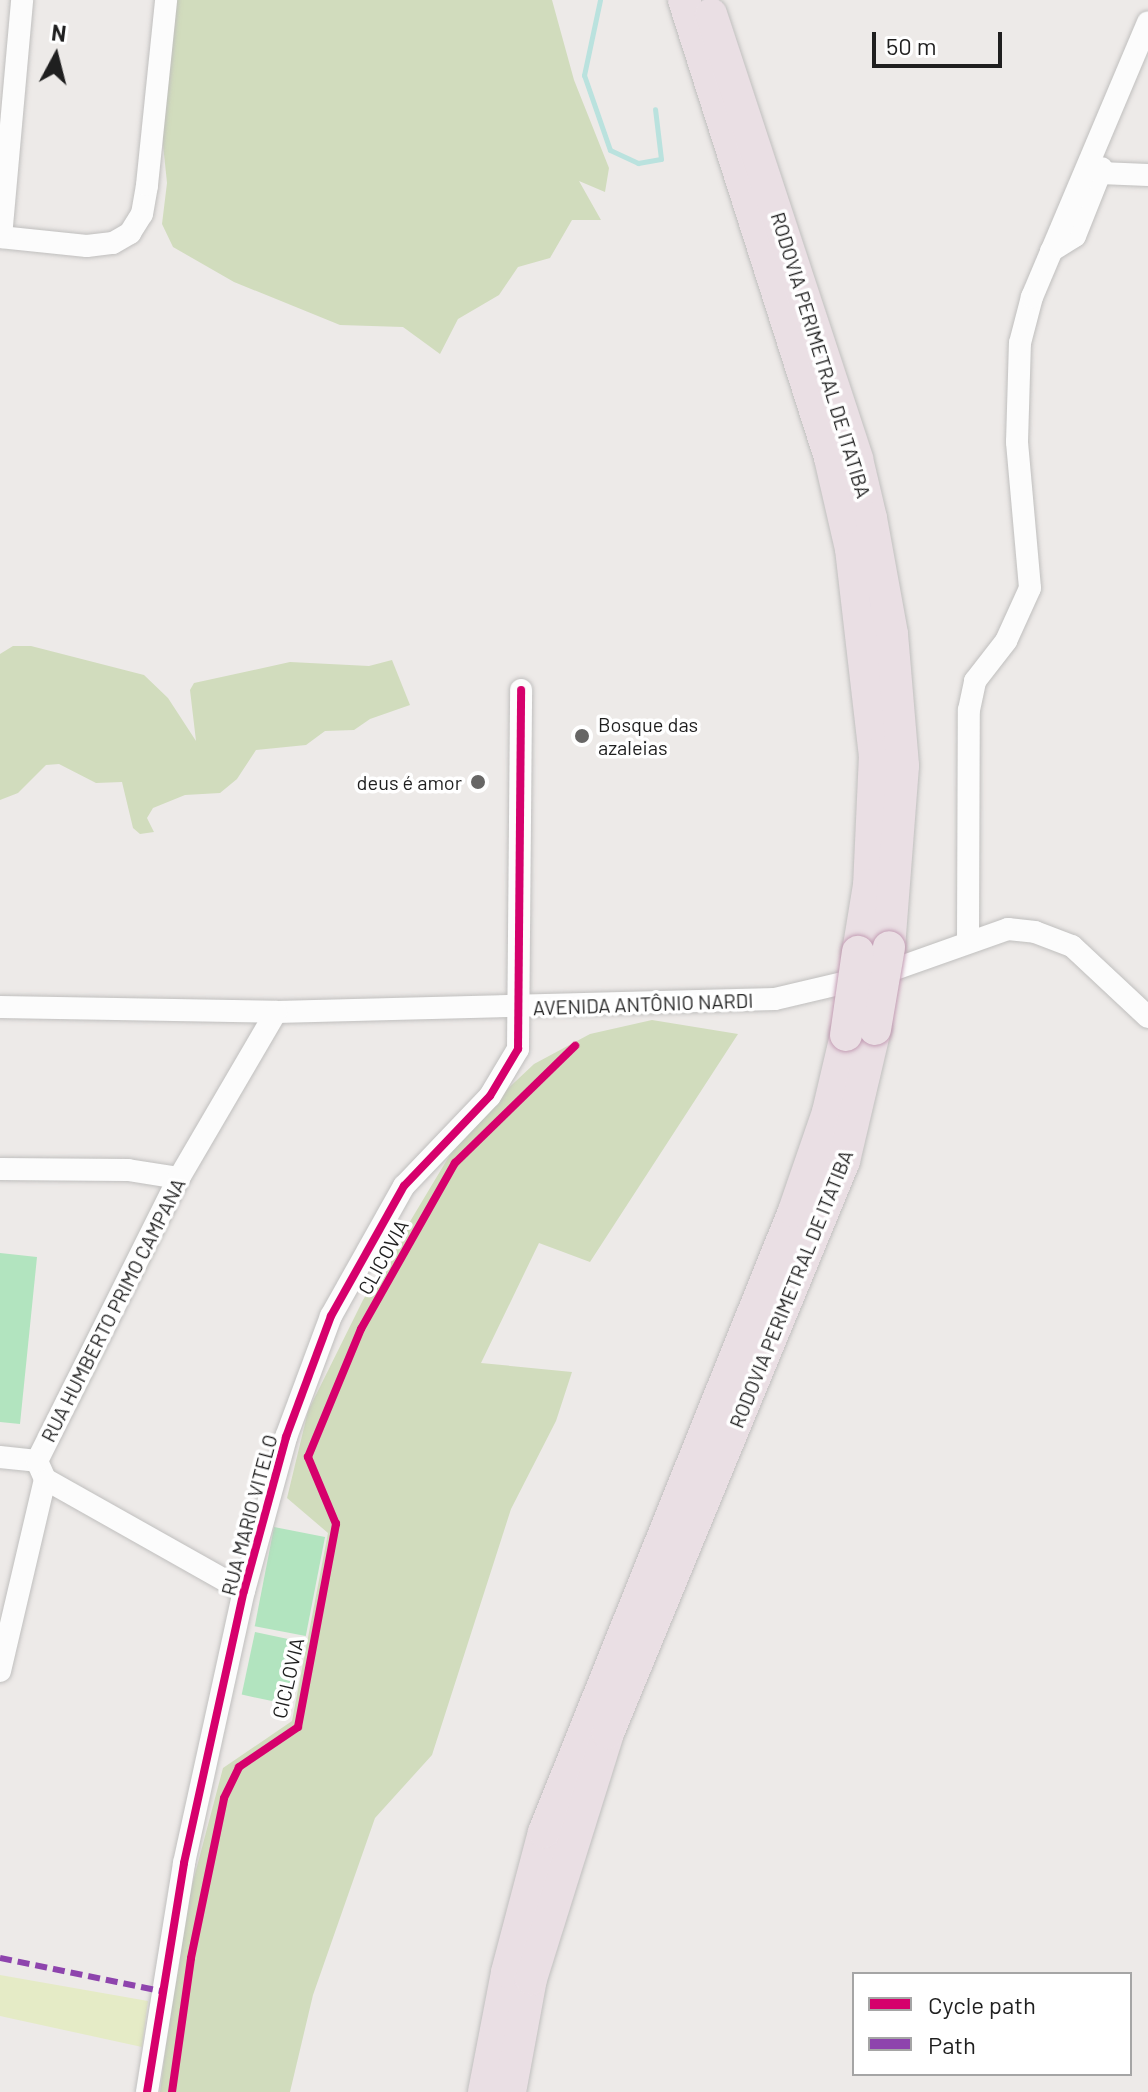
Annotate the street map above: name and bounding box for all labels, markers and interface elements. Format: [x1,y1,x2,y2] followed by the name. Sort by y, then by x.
[16,16,96,96] north arrow
[876,16,1006,66] scale bar
[50,18,68,46] text: N
[886,31,937,60] text: 50 m
[766,209,876,501] street label: RODOVIA PERIMETRAL DE ITATIBA
[598,712,698,759] place label: Bosque das azaleias
[573,727,591,745] marker: Bosque das azaleias
[357,770,462,794] place label: deus é amor
[469,773,487,791] marker: deus é amor
[532,988,754,1020] street label: AVENIDA ANTÔNIO NARDI
[724,1147,858,1431] street label: RODOVIA PERIMETRAL DE ITATIBA
[36,1174,190,1446] street label: RUA HUMBERTO PRIMO CAMPANA
[353,1215,413,1299] street label: CLICOVIA
[216,1432,282,1598] street label: RUA MARIO VITELO
[267,1635,309,1721] street label: CICLOVIA
[852,1972,1132,2076] legend
[928,1990,1036,2019] text: Cycle path
[928,2030,976,2059] text: Path

